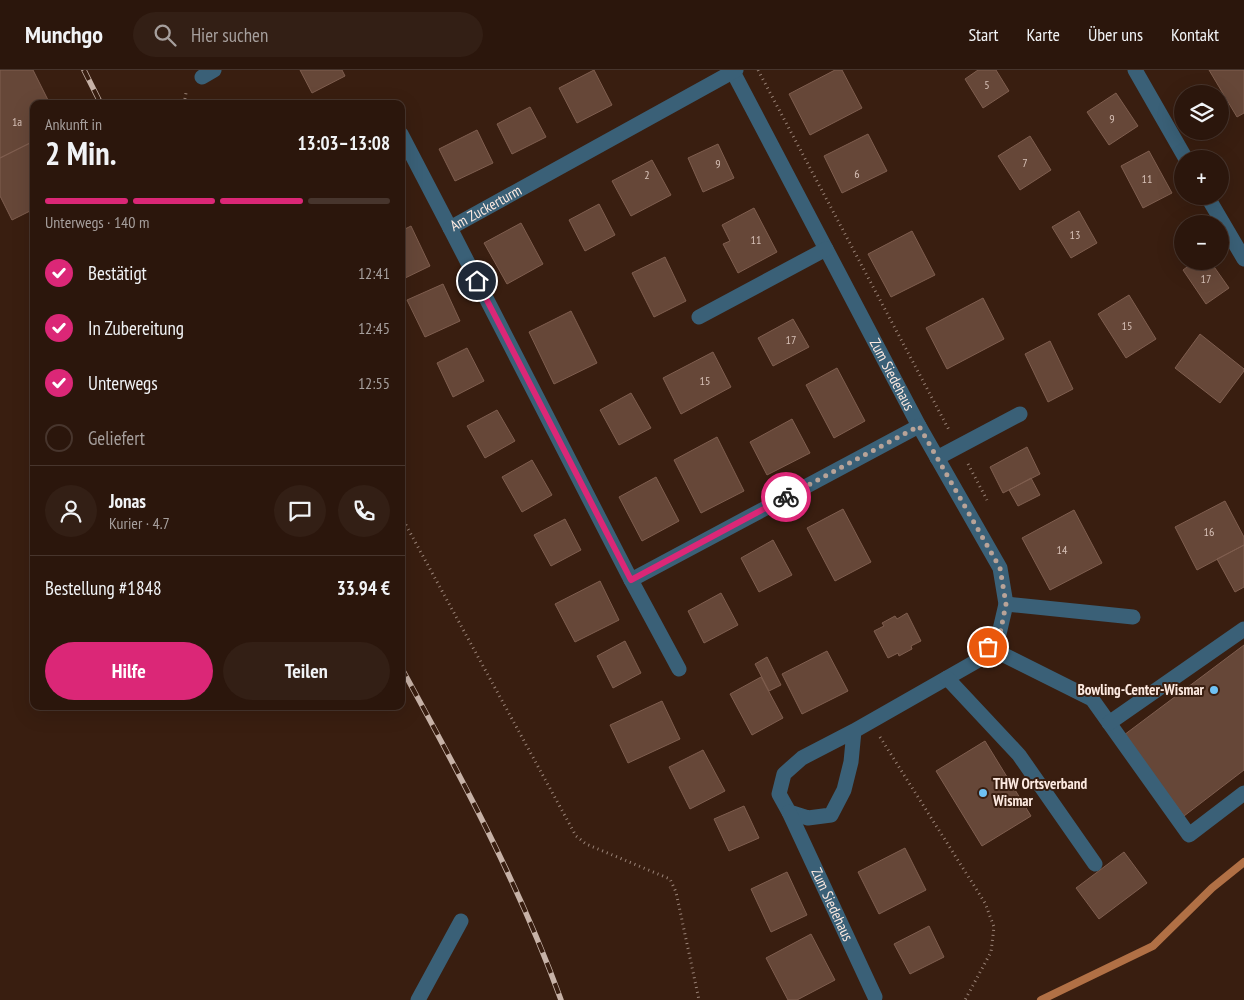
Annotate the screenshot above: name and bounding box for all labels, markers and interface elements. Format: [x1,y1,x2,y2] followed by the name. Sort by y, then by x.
[133,12,483,57] search box
[25,19,103,50] text: Munchgo
[151,21,179,49] icon: search
[191,23,268,47] text: Hier suchen
[968,23,999,46] text: Start
[1027,23,1060,46] text: Karte
[1088,23,1143,46] text: Über uns
[1171,23,1219,46] text: Kontakt
[984,77,990,92] house number: 5
[1174,85,1229,270] map controls
[1174,85,1229,140] button: layers
[1109,111,1115,126] house number: 9
[12,114,22,129] house number: 1a
[45,114,102,134] text: Ankunft in
[297,131,390,155] text: 13:03–13:08
[45,132,116,174] text: 2 Min.
[1174,150,1229,205] button: +
[1022,155,1028,170] house number: 7
[715,156,721,171] house number: 9
[854,166,860,181] house number: 6
[644,167,650,182] house number: 2
[1142,171,1152,186] house number: 11
[447,180,525,235] street label: Am Zuckerturm
[45,212,149,232] text: Unterwegs · 140 m
[1174,215,1229,270] button: −
[1070,227,1080,242] house number: 13
[751,232,761,247] house number: 11
[45,259,73,287] icon: check
[456,260,498,302] pin
[88,261,147,285] text: Bestätigt
[358,263,390,283] text: 12:41
[463,267,491,295] icon: home
[1201,271,1211,286] house number: 17
[45,314,73,342] icon: check
[88,316,184,340] text: In Zubereitung
[358,318,390,338] text: 12:45
[1122,318,1132,333] house number: 15
[786,332,796,347] house number: 17
[866,335,919,414] street label: Zum Siedehaus
[45,369,73,397] icon: check
[88,371,158,395] text: Unterwegs
[358,373,390,393] text: 12:55
[700,373,710,388] house number: 15
[88,426,145,450] text: Geliefert
[761,472,811,522] courier
[772,483,800,511] icon: bike
[45,485,97,537] button: person
[274,485,326,537] button: chat
[338,485,390,537] button: phone
[109,489,146,513] text: Jonas
[109,513,170,533] text: Kurier · 4.7
[1204,524,1214,539] house number: 16
[1057,542,1068,557] house number: 14
[45,576,162,600] text: Bestellung #1848
[337,576,390,600] text: 33.94 €
[967,626,1009,668] pin
[974,633,1002,661] icon: bag
[45,642,213,700] button: Hilfe
[223,642,390,700] button: Teilen
[1077,680,1205,699] place label: Bowling-Center-Wismar
[1208,684,1220,696] marker: Bowling-Center-Wismar
[992,774,1087,810] place label: THW Ortsverband Wismar
[977,787,989,799] marker: THW Ortsverband Wismar
[807,865,858,944] street label: Zum Siedehaus

